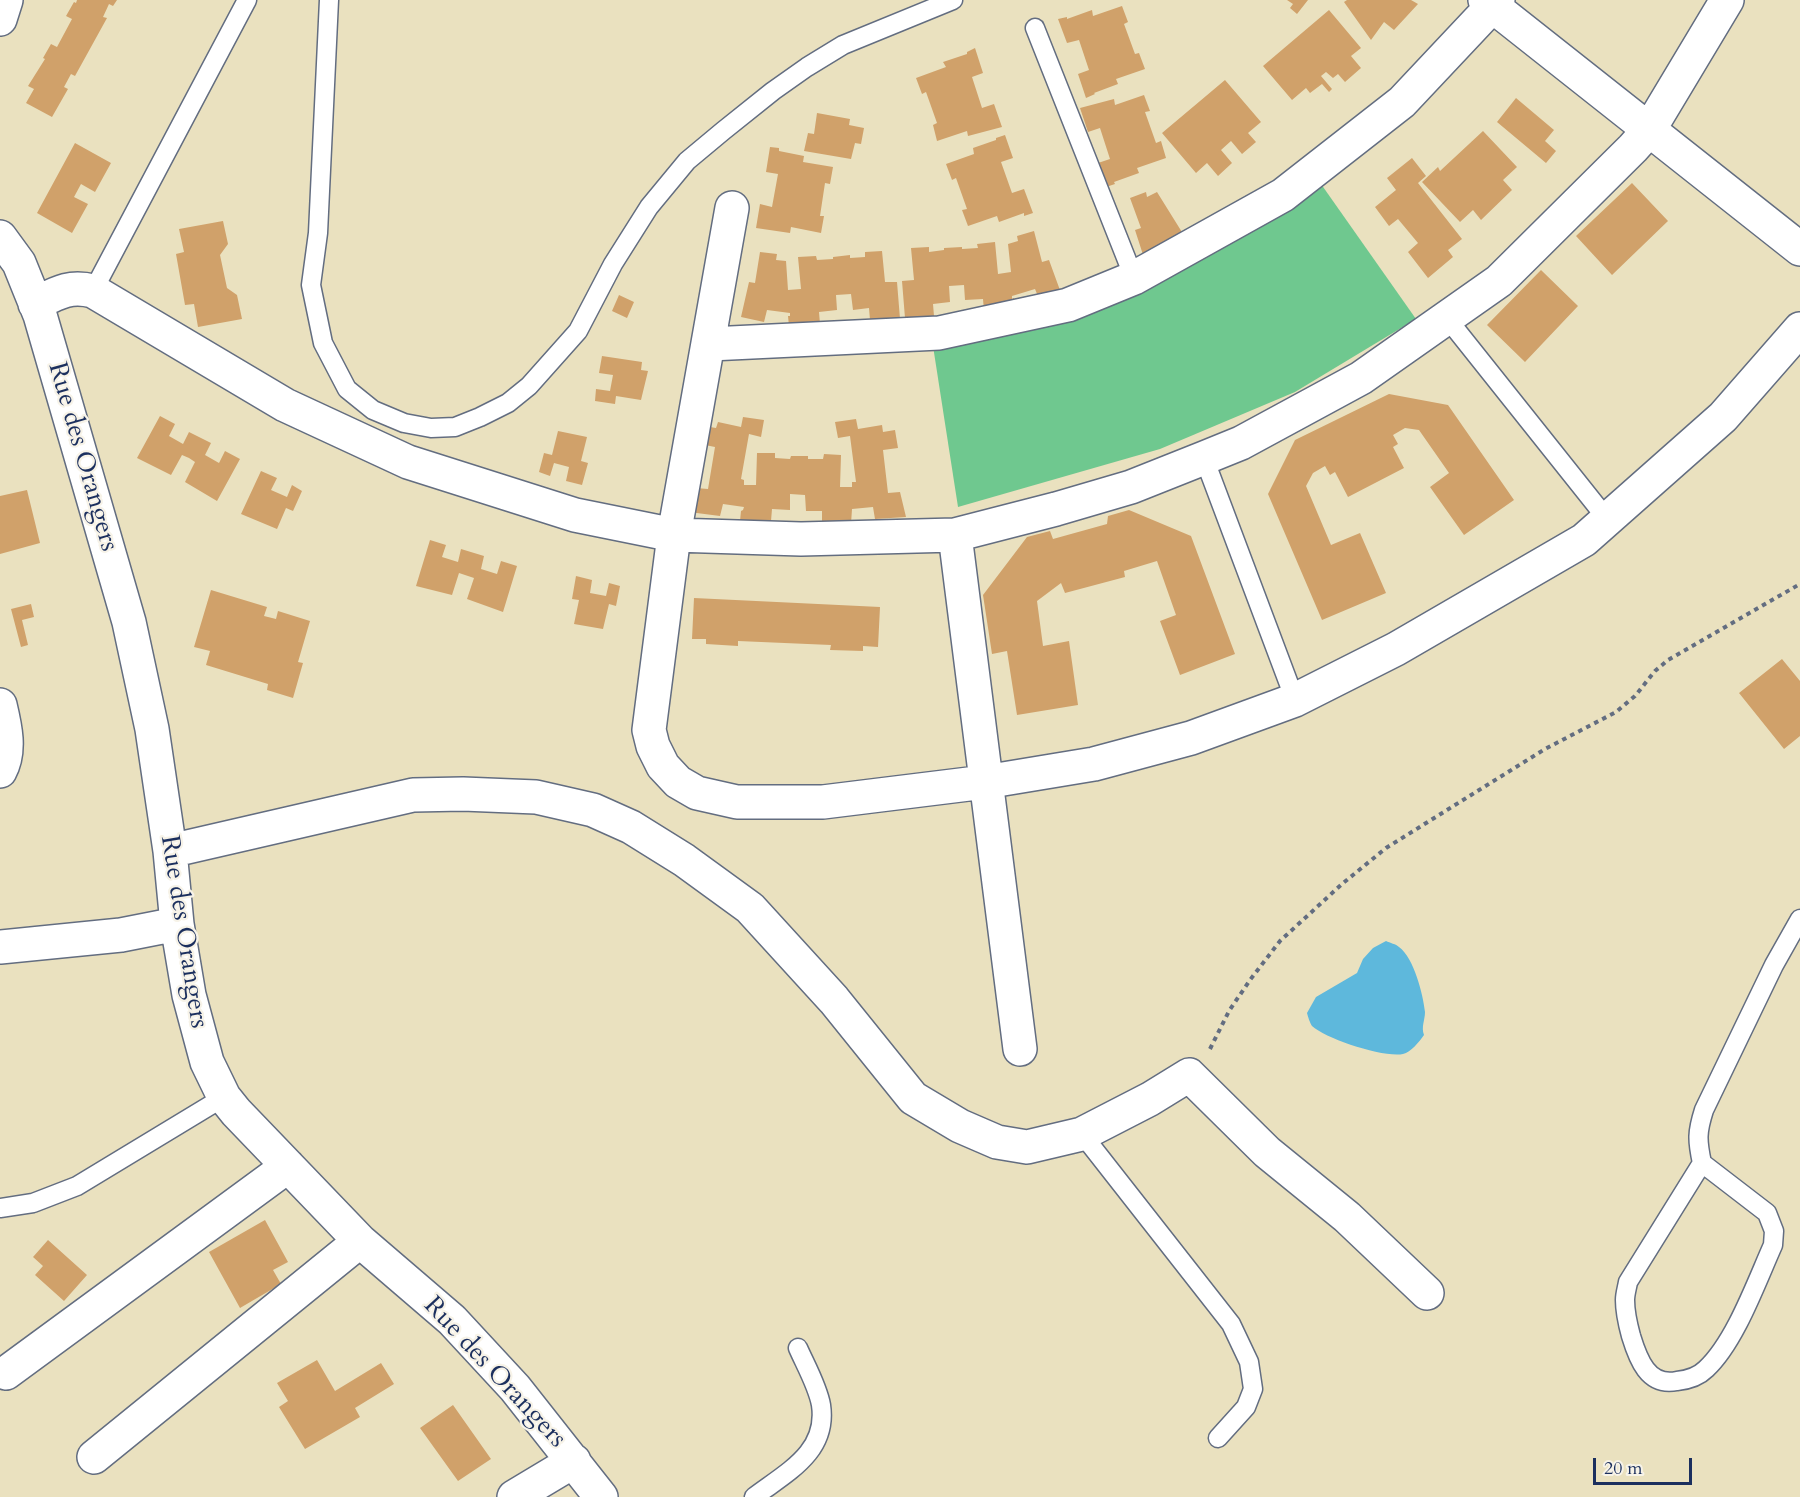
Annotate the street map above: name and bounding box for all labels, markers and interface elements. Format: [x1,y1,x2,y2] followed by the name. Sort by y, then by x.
[40,359,124,555] street label: Rue des Orangers
[152,833,214,1031] street label: Rue des Orangers
[416,1291,572,1455] street label: Rue des Orangers
[1596,1446,1695,1484] scale bar
[1604,1456,1643,1481] text: 20 m

